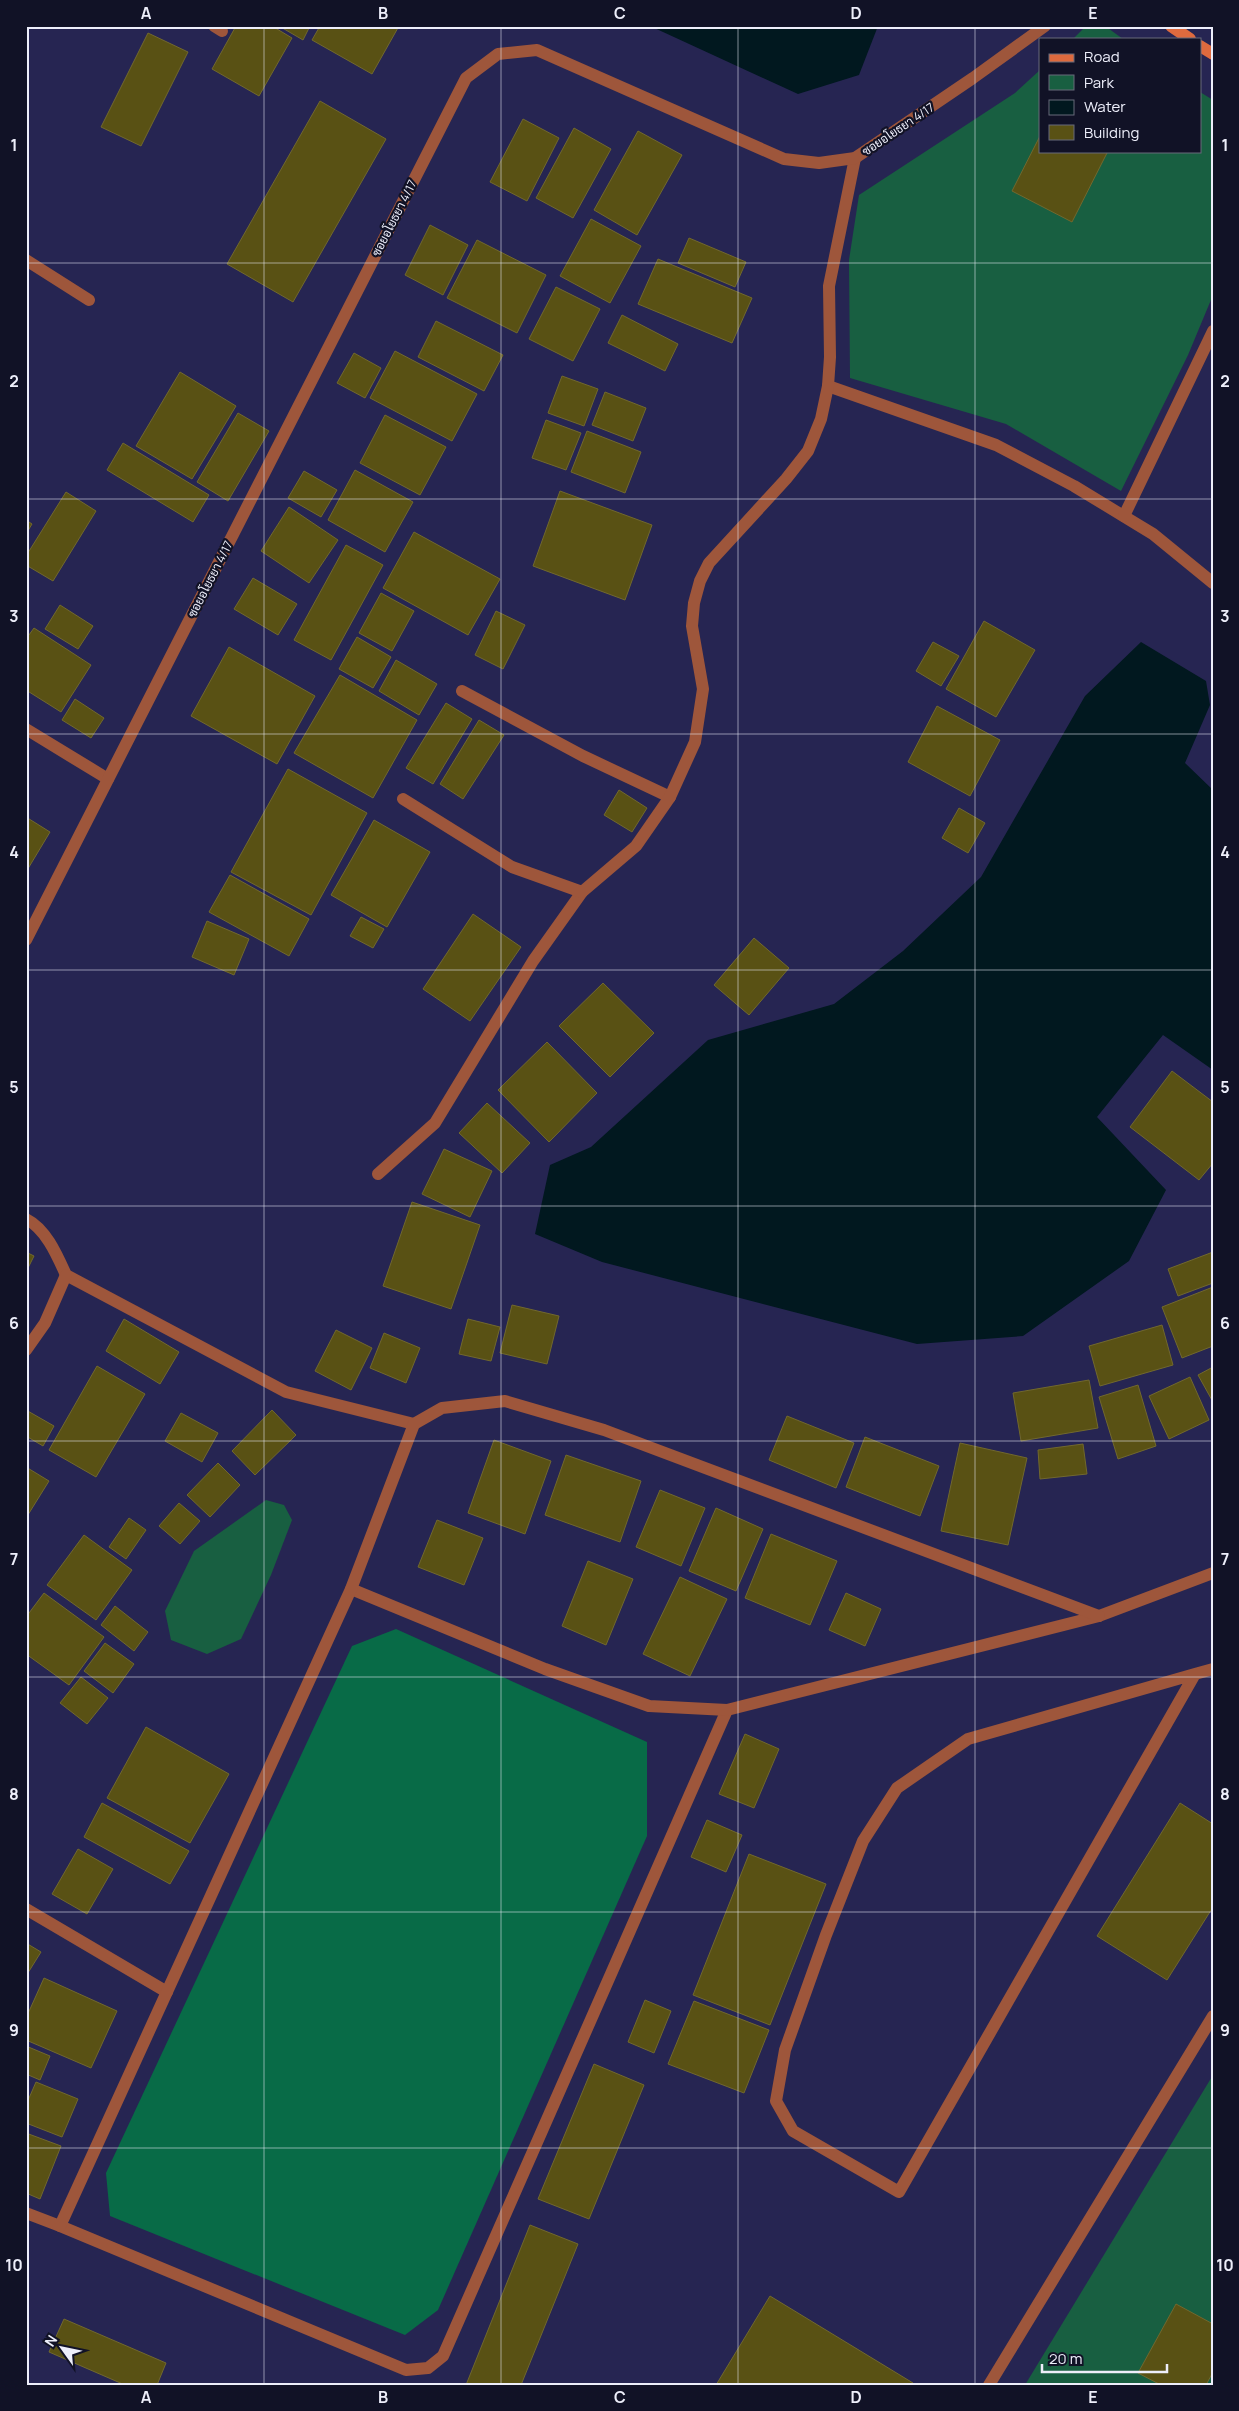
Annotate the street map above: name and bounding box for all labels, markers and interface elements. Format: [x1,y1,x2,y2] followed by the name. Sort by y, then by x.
[141,2,152,24] text: A
[378,2,388,24] text: B
[614,2,626,24] text: C
[850,2,862,24] text: D
[1088,2,1098,24] text: E
[1039,38,1202,152] legend
[1084,46,1120,67] text: Road
[1084,72,1114,93] text: Park
[1084,96,1126,117] text: Water
[859,99,937,159] street label: ซอยอโยธยา 4/17
[1084,122,1139,143] text: Building
[10,134,18,156] text: 1
[1221,134,1229,156] text: 1
[367,177,421,259] street label: ซอยอโยธยา 4/17
[9,370,19,392] text: 2
[1220,370,1230,392] text: 2
[183,538,237,620] street label: ซอยอโยธยา 4/17
[9,605,19,627] text: 3
[1220,605,1230,627] text: 3
[9,841,19,863] text: 4
[1220,841,1230,863] text: 4
[9,1076,19,1098] text: 5
[1220,1076,1230,1098] text: 5
[9,1312,19,1334] text: 6
[1220,1312,1230,1334] text: 6
[10,1548,18,1570] text: 7
[1221,1548,1229,1570] text: 7
[9,1783,19,1805] text: 8
[1220,1783,1230,1805] text: 8
[9,2019,19,2041] text: 9
[1220,2019,1230,2041] text: 9
[5,2254,23,2276] text: 10
[1216,2254,1234,2276] text: 10
[38,2324,88,2374] north arrow
[40,2331,61,2350] text: N
[1042,2341,1166,2373] scale bar
[1049,2348,1082,2369] text: 20 m
[141,2386,152,2408] text: A
[378,2386,388,2408] text: B
[614,2386,626,2408] text: C
[850,2386,862,2408] text: D
[1088,2386,1098,2408] text: E

